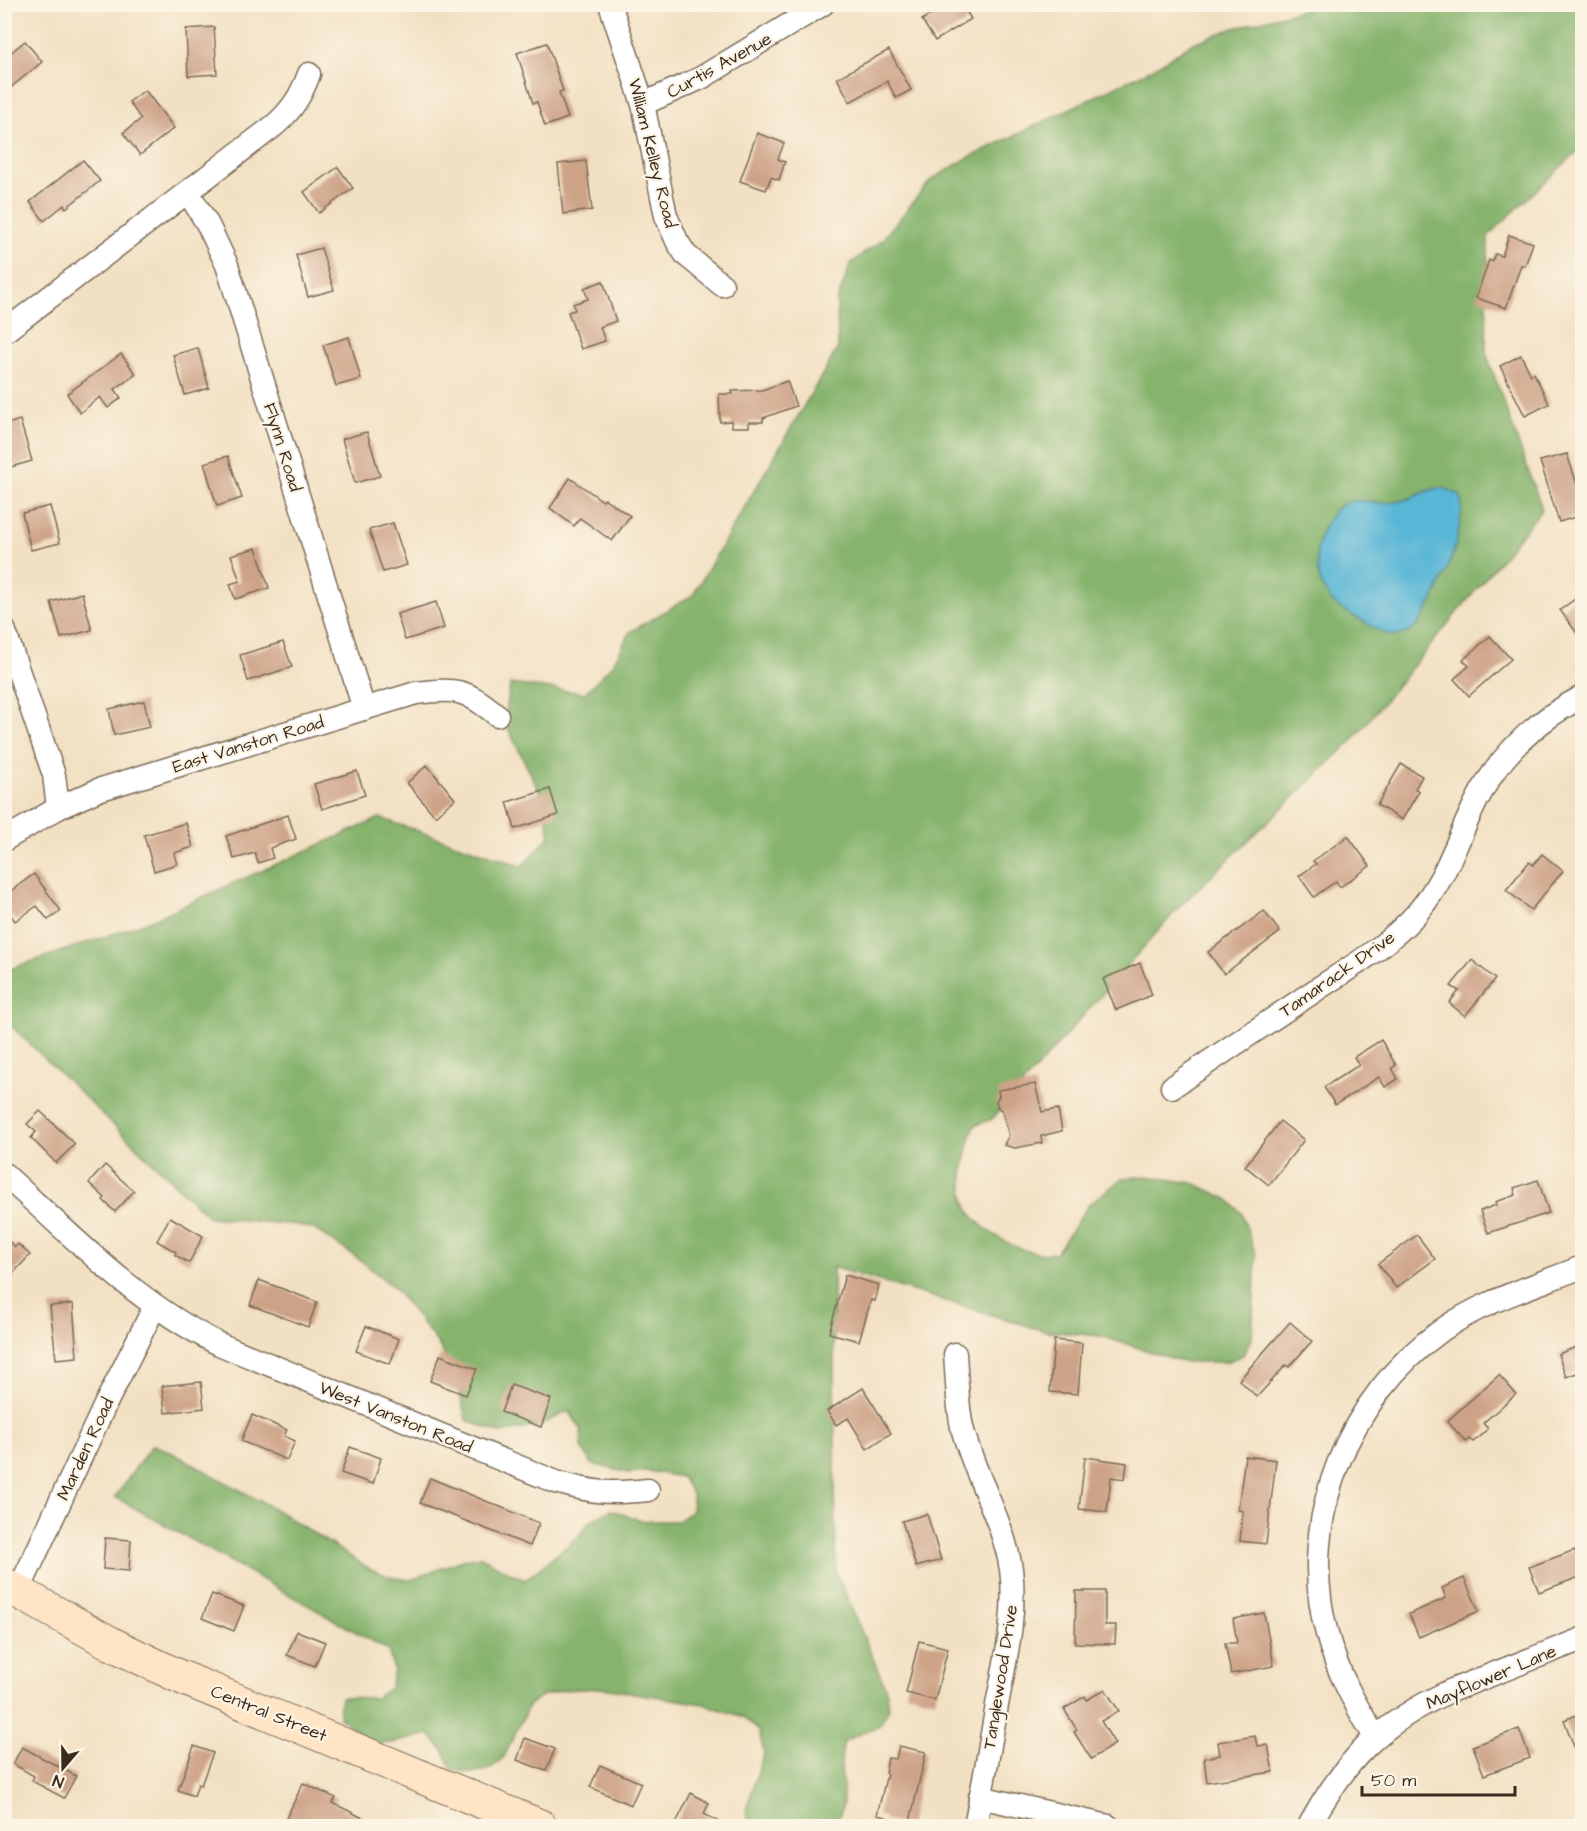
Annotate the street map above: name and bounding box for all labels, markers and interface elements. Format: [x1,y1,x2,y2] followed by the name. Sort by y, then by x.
[662,26,776,105] street label: Curtis Avenue
[621,76,683,231] street label: William Kelley Road
[256,400,308,495] street label: Flynn Road
[170,710,327,779] street label: East Vanston Road
[1275,925,1400,1024] street label: Tamarack Drive
[315,1375,476,1460] street label: West Vanston Road
[51,1394,120,1505] street label: Marden Road
[977,1603,1025,1751] street label: Tanglewood Drive
[1422,1639,1561,1717] street label: Mayflower Lane
[207,1679,331,1748] street label: Central Street
[33,1738,93,1798] north arrow
[1362,1759,1515,1797] scale bar
[1371,1768,1416,1793] text: 50 m
[50,1769,67,1793] text: N

